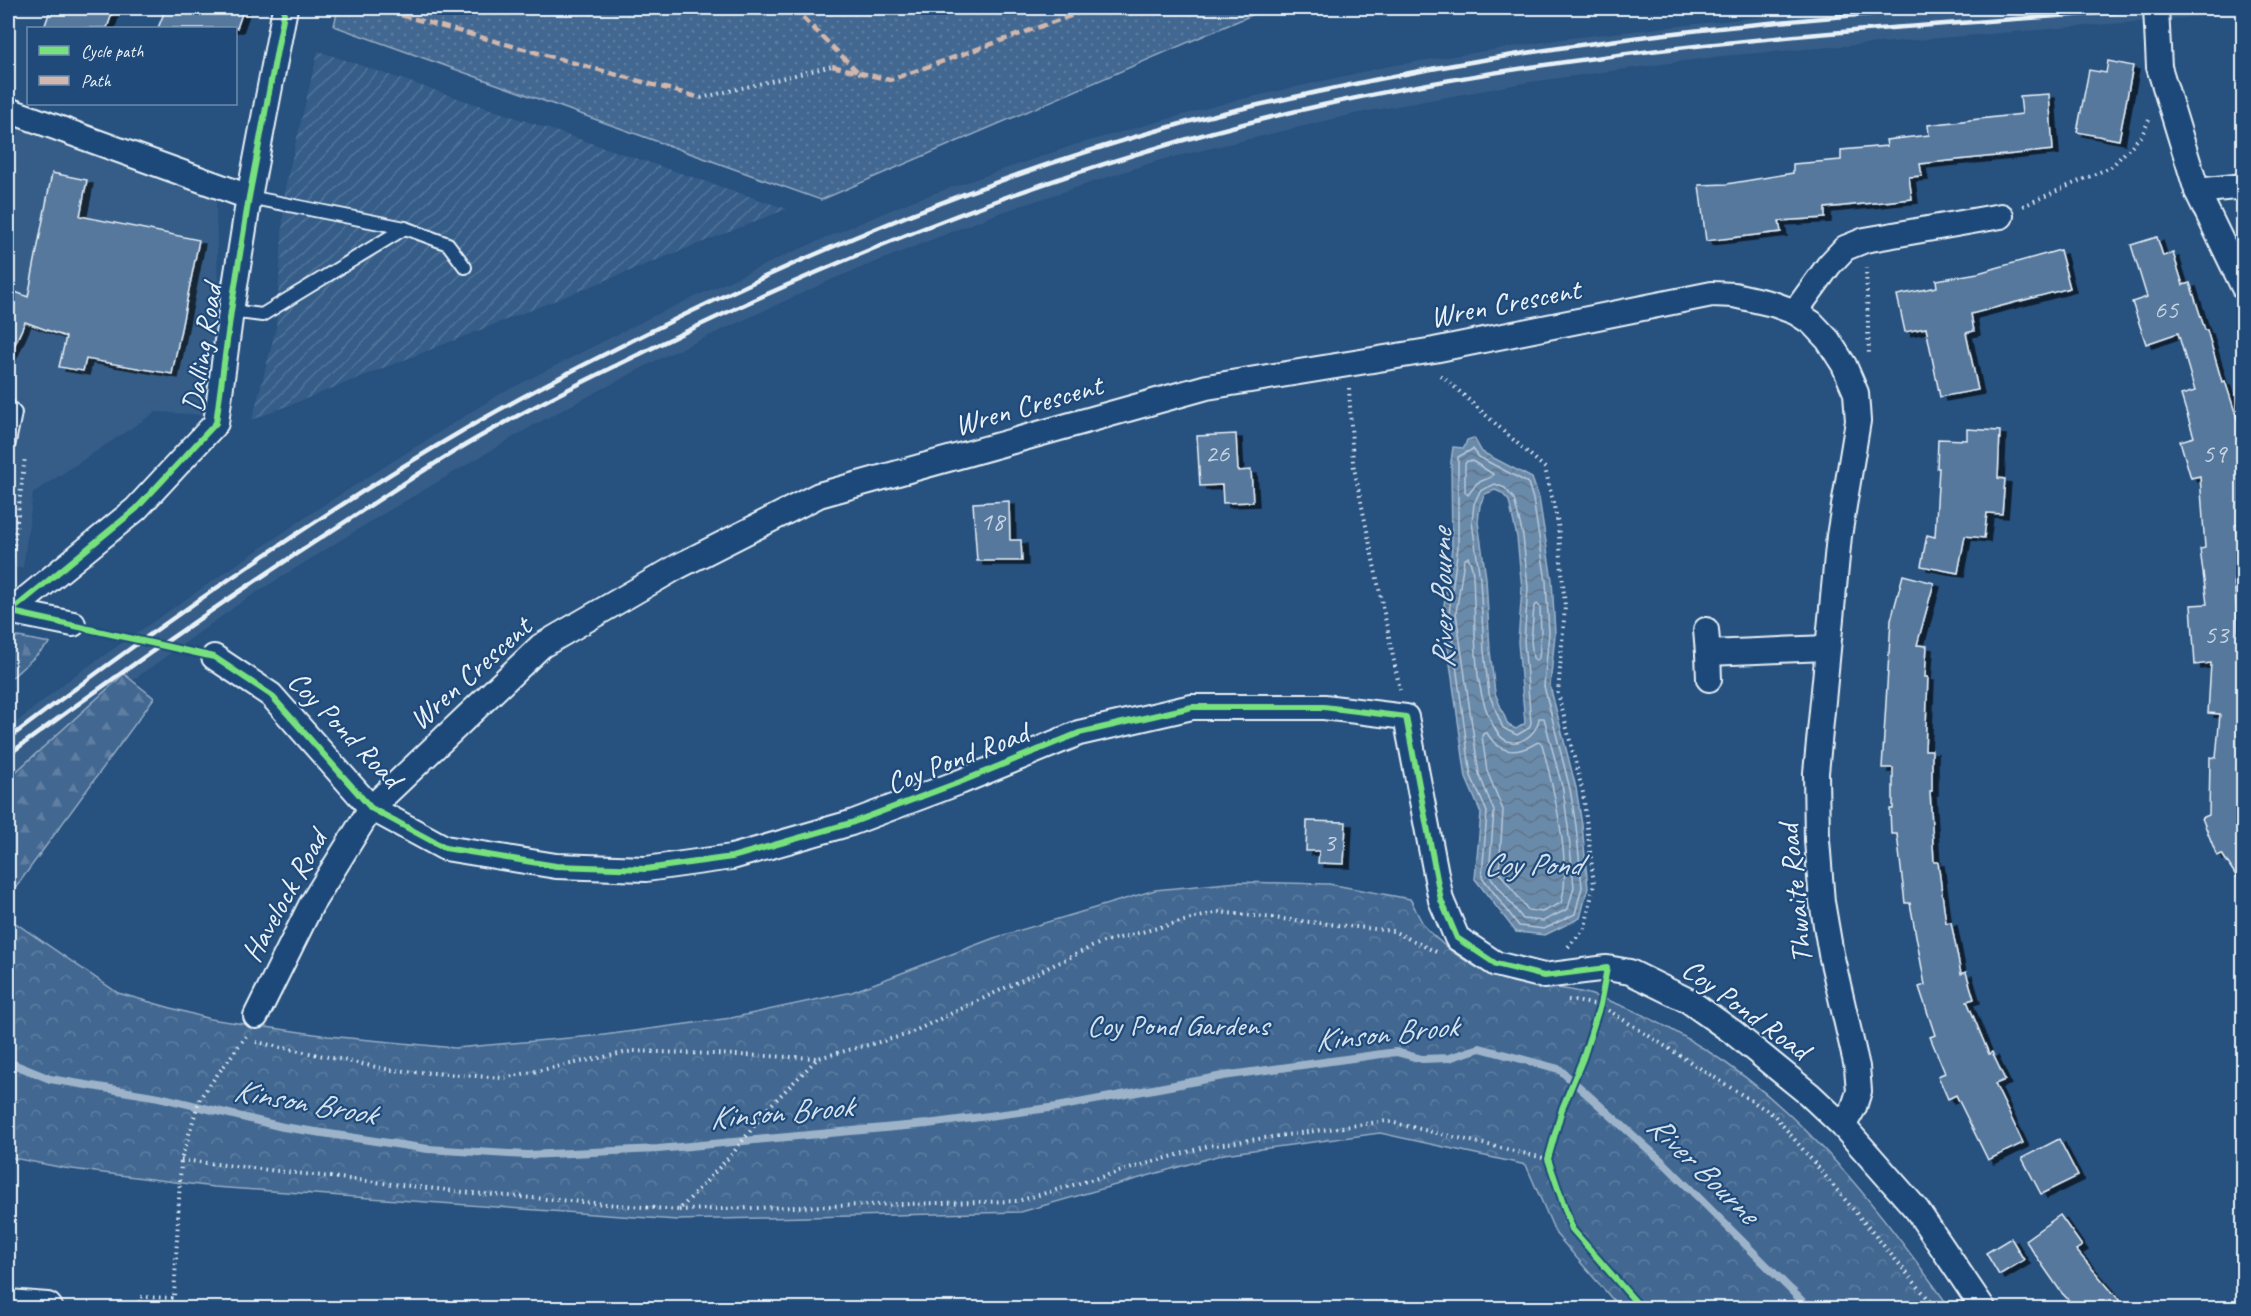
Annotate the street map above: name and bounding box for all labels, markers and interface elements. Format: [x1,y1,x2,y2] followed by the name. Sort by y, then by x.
[27,27,237,105] legend
[81,40,144,62] text: Cycle path
[81,70,111,92] text: Path
[1427,269,1586,336] street label: Wren Crescent
[173,277,232,415] street label: Dalling Road
[2154,292,2180,326] house number: 65
[950,365,1109,444] street label: Wren Crescent
[1205,436,1230,470] house number: 26
[2202,436,2228,470] house number: 59
[980,504,1007,538] house number: 18
[1420,524,1464,669] water label: River Bourne
[401,606,541,738] street label: Wren Crescent
[2204,617,2230,651] house number: 53
[280,662,413,799] street label: Coy Pond Road
[881,712,1037,802] street label: Coy Pond Road
[1768,818,1821,965] street label: Thwaite Road
[232,820,338,968] street label: Havelock Road
[1323,825,1337,859] house number: 3
[1483,844,1590,885] water label: Coy Pond
[1675,950,1821,1071] street label: Coy Pond Road
[1313,1005,1465,1061] water label: Kinson Brook
[1087,1006,1272,1044] park label: Coy Pond Gardens
[231,1069,384,1136] water label: Kinson Brook
[708,1085,860,1139] water label: Kinson Brook
[1639,1106,1771,1235] water label: River Bourne

